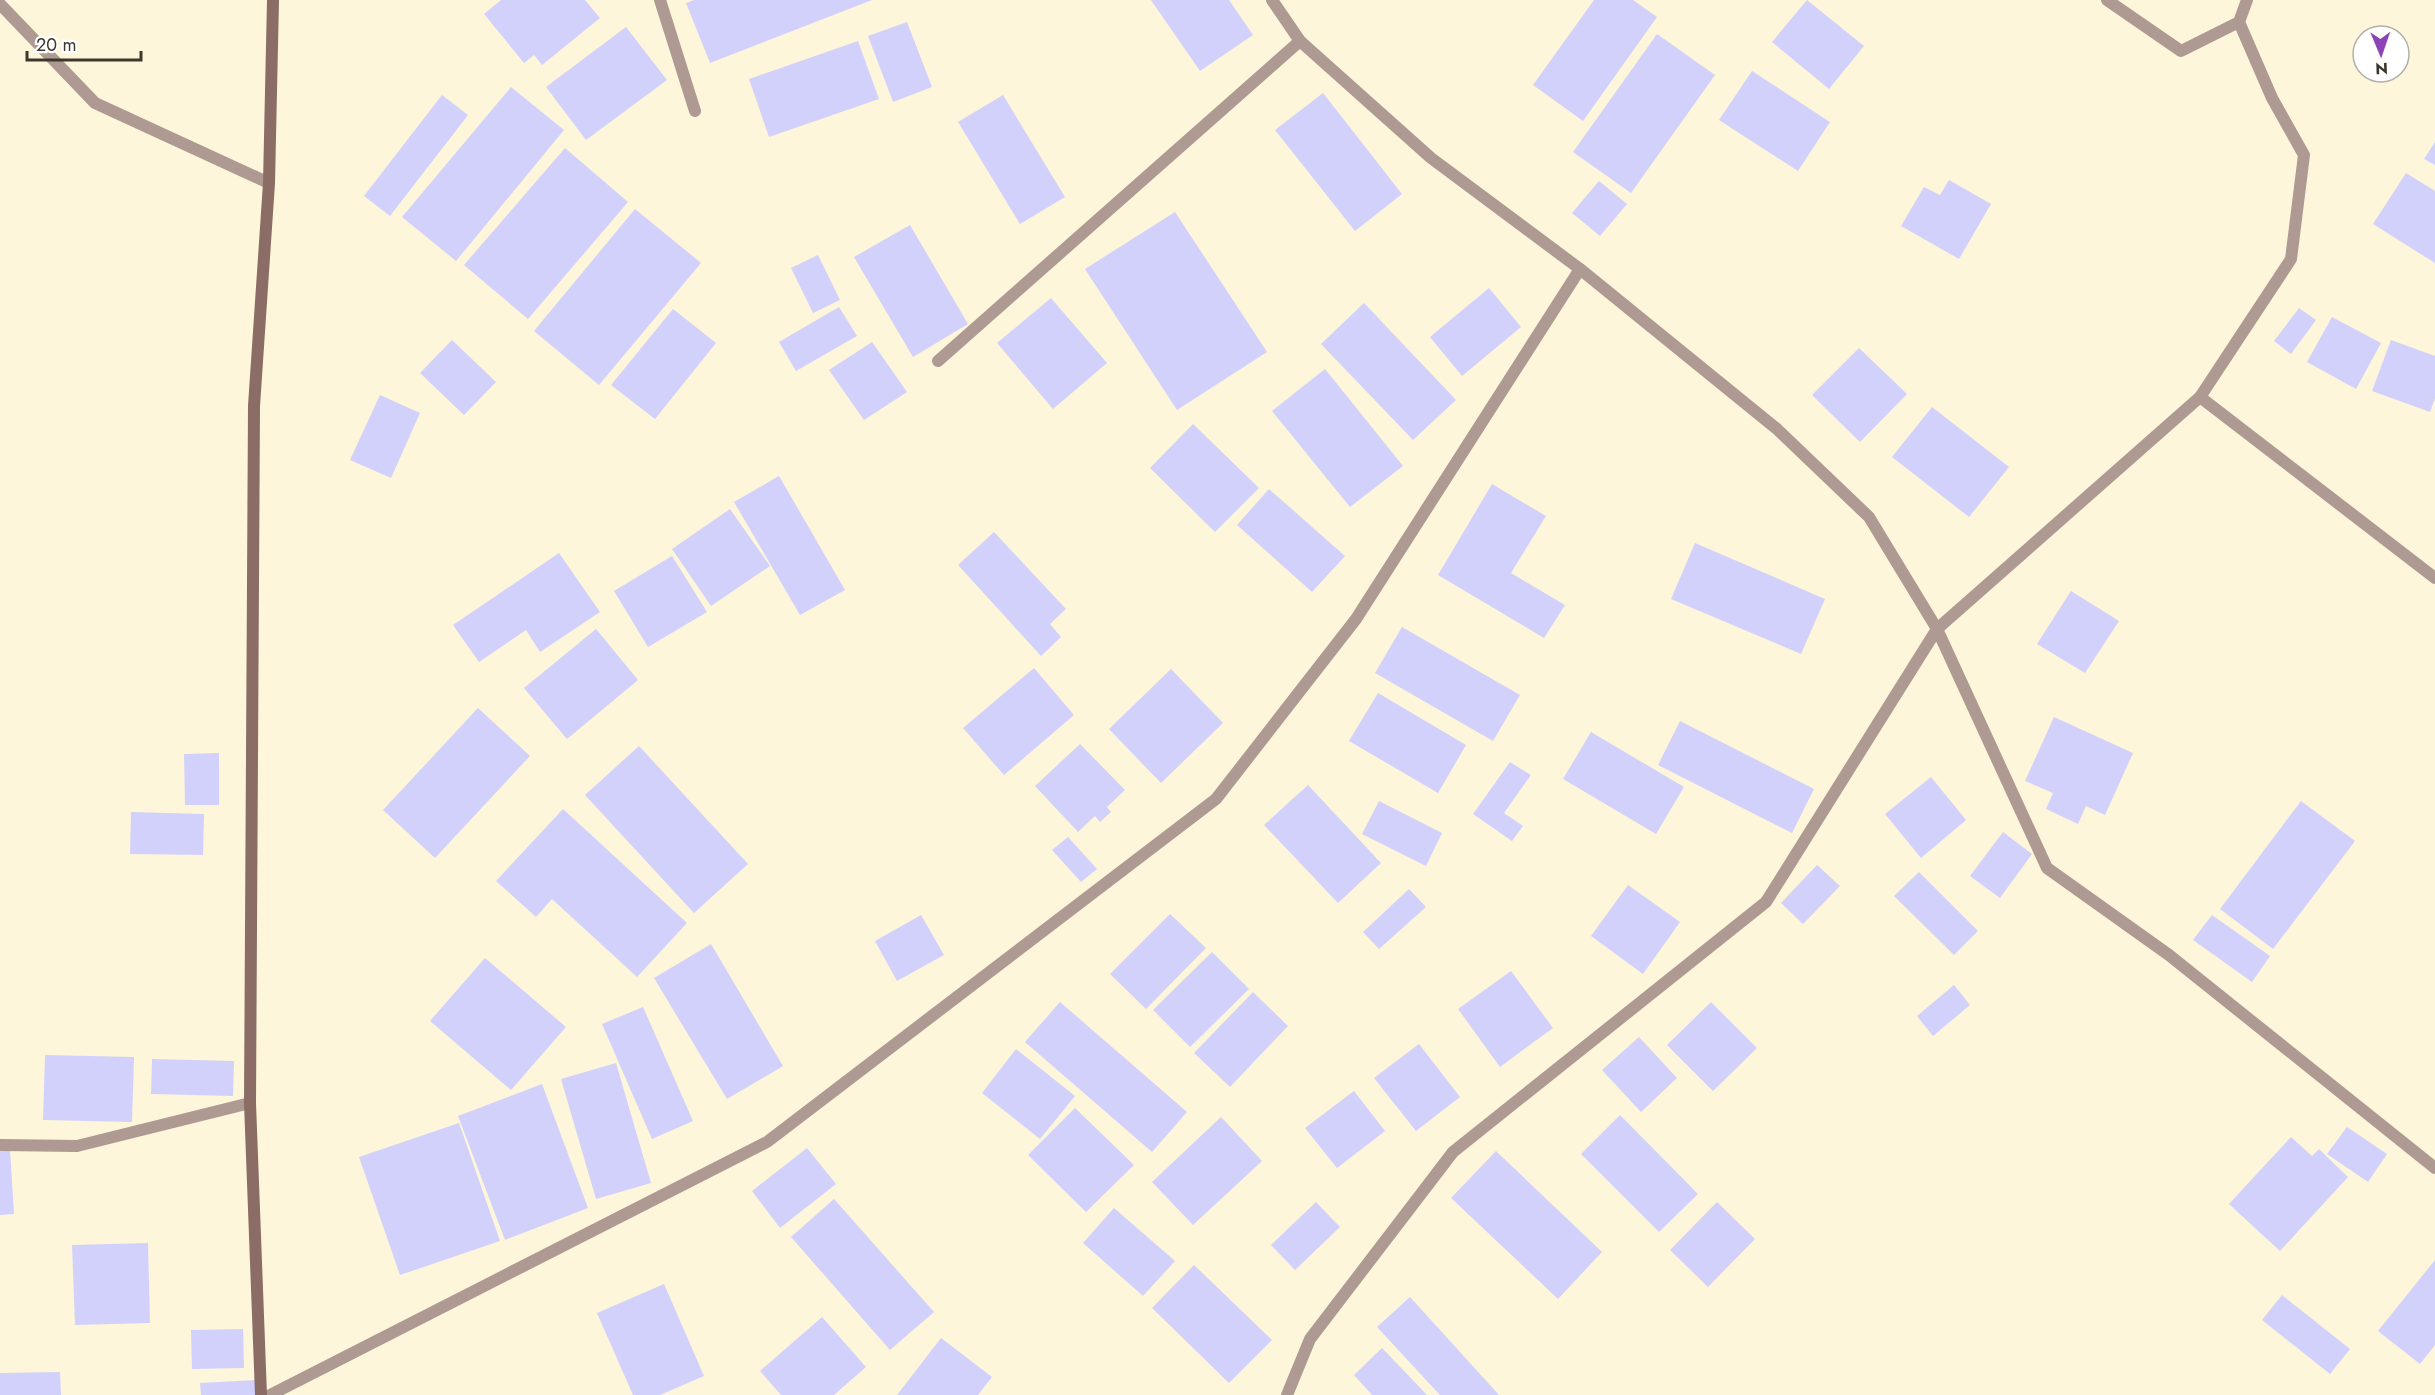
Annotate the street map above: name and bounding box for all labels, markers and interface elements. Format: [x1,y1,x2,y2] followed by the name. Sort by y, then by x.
[27,24,141,62] scale bar
[2351,24,2411,84] north arrow
[36,32,76,58] text: 20 m
[2375,57,2388,80] text: N

